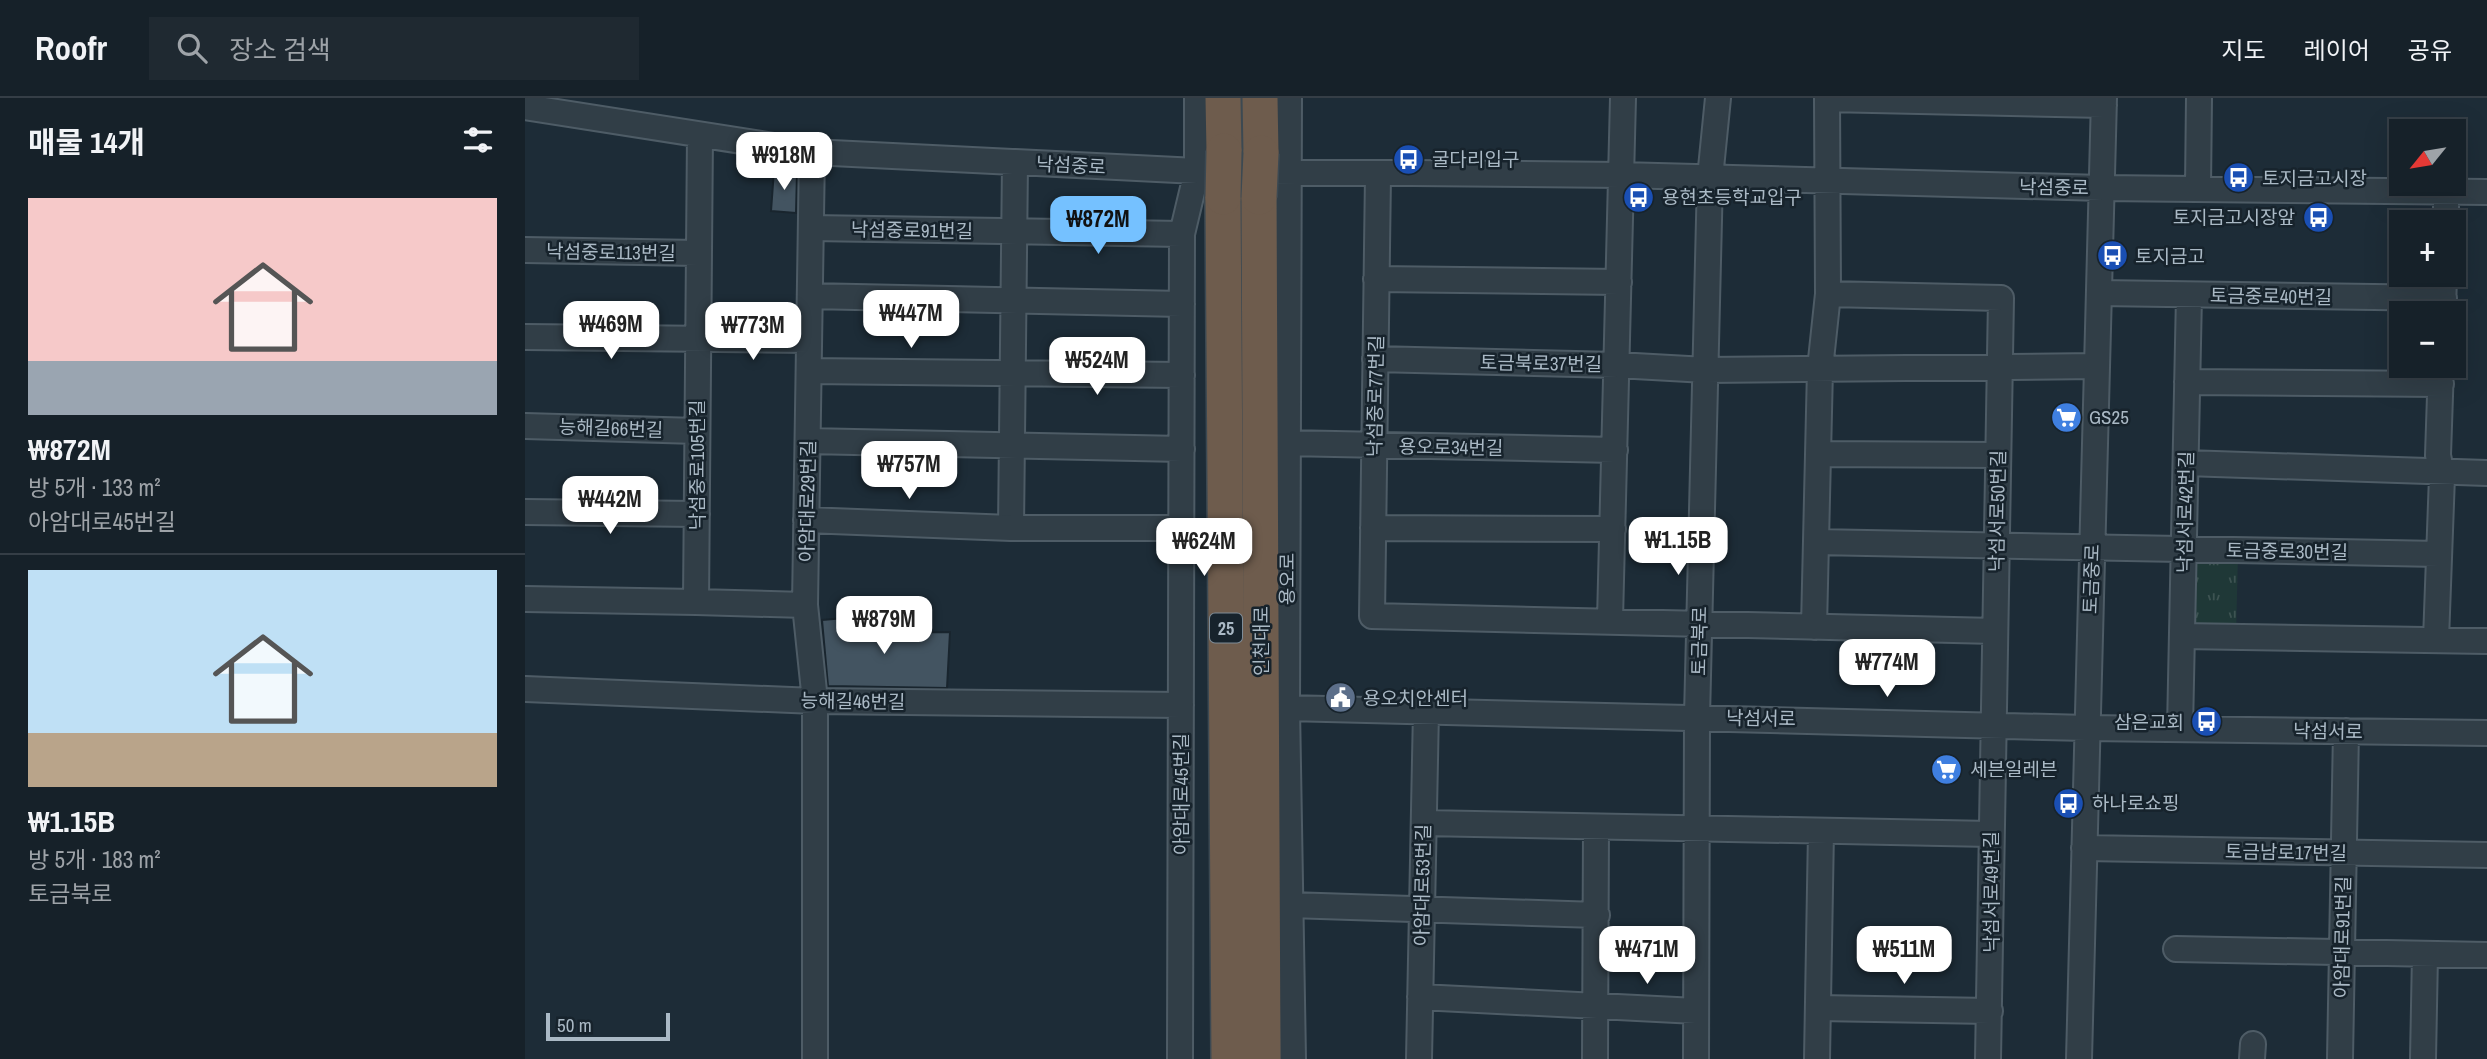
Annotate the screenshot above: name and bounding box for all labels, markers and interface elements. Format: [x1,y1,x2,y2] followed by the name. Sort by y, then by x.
[149,17,639,80] search box
[35,26,107,70] text: Roofr
[173,29,211,67] icon: search
[229,32,331,67] text: 장소 검색
[2221,34,2266,66] text: 지도
[2304,34,2370,66] text: 레이어
[2408,34,2452,66] text: 공유
[2389,119,2466,196] north arrow
[2389,119,2466,378] map controls
[459,121,497,159] icon: filters
[28,122,145,162] text: 매물 14개
[735,132,833,192] pin: ₩918M
[752,139,816,170] text: ₩918M
[1392,142,1426,176] bus stop icon: 굴다리입구
[1432,146,1519,172] place label: 굴다리입구
[1035,150,1107,180] street label: 낙섬중로
[2222,161,2256,195] bus stop icon: 토지금고시장
[2262,165,2367,191] place label: 토지금고시장
[2019,173,2089,201] street label: 낙섬중로
[1622,180,1656,214] bus stop icon: 용현초등학교입구
[1662,184,1802,210] place label: 용현초등학교입구
[1049,197,1147,256] pin: ₩872M
[2301,200,2335,234] bus stop icon: 토지금고시장앞
[1066,203,1130,234] text: ₩872M
[2173,204,2296,230] place label: 토지금고시장앞
[2389,210,2466,287] button: +
[851,216,973,244] street label: 낙섬중로91번길
[546,238,676,266] street label: 낙섬중로113번길
[2095,239,2129,273] bus stop icon: 토지금고
[2135,243,2205,269] place label: 토지금고
[200,244,326,370] icon: home
[2210,282,2332,310] street label: 토금중로40번길
[862,290,960,350] pin: ₩447M
[879,297,943,328] text: ₩447M
[2389,301,2466,378] button: −
[562,302,660,361] pin: ₩469M
[704,302,802,362] pin: ₩773M
[579,308,643,339] text: ₩469M
[721,309,785,340] text: ₩773M
[1361,335,1389,457] street label: 낙섬중로77번길
[1048,338,1146,397] pin: ₩524M
[1065,344,1129,375] text: ₩524M
[1480,349,1602,377] street label: 토금북로37번길
[684,400,710,530] street label: 낙섬중로105번길
[2049,400,2083,434] supermarket icon: GS25
[2089,404,2129,430] place label: GS25
[558,413,664,443] street label: 능해길66번길
[28,429,111,469] text: ₩872M
[1398,433,1504,461] street label: 용오로34번길
[793,440,821,562] street label: 아암대로29번길
[860,442,958,501] pin: ₩757M
[877,448,941,479] text: ₩757M
[1983,450,2011,572] street label: 낙섬서로50번길
[2171,451,2199,573] street label: 낙섬서로42번길
[28,472,160,503] text: 방 5개 · 133 m²
[561,476,659,536] pin: ₩442M
[578,483,642,514] text: ₩442M
[28,506,176,537] text: 아암대로45번길
[1155,518,1253,578] pin: ₩624M
[1621,518,1735,577] pin: ₩1.15B
[1645,524,1711,555] text: ₩1.15B
[1172,525,1236,556] text: ₩624M
[2226,537,2348,565] street label: 토금중로30번길
[2077,544,2105,614] street label: 토금중로
[1274,553,1300,605] street label: 용오로
[835,596,933,656] pin: ₩879M
[852,603,916,634] text: ₩879M
[1248,606,1274,676] street label: 인천대로
[1685,606,1713,676] street label: 토금북로
[1210,614,1242,642] road number: 25
[200,616,326,742] icon: home
[1838,640,1936,699] pin: ₩774M
[1855,646,1919,677] text: ₩774M
[1323,681,1357,715] public building icon: 용오치안센터
[1363,685,1468,711] place label: 용오치안센터
[800,687,906,715] street label: 능해길46번길
[1726,704,1796,732] street label: 낙섬서로
[2190,705,2224,739] bus stop icon: 삼은교회
[2114,709,2184,735] place label: 삼은교회
[2293,717,2363,745] street label: 낙섬서로
[1168,733,1194,855] street label: 아암대로45번길
[1930,752,1964,786] supermarket icon: 세븐일레븐
[1970,756,2057,782] place label: 세븐일레븐
[2052,786,2086,820] bus stop icon: 하나로쇼핑
[2092,790,2179,816] place label: 하나로쇼핑
[28,801,115,841] text: ₩1.15B
[1408,824,1436,946] street label: 아암대로53번길
[1978,831,2004,953] street label: 낙섬서로49번길
[2225,838,2347,866] street label: 토금남로17번길
[28,844,160,875] text: 방 5개 · 183 m²
[2328,876,2356,998] street label: 아암대로91번길
[28,878,113,909] text: 토금북로
[1598,926,1696,986] pin: ₩471M
[1855,926,1953,986] pin: ₩511M
[1615,933,1679,964] text: ₩471M
[1873,933,1935,964] text: ₩511M
[546,1010,670,1042] scale bar
[557,1012,592,1038] text: 50 m

